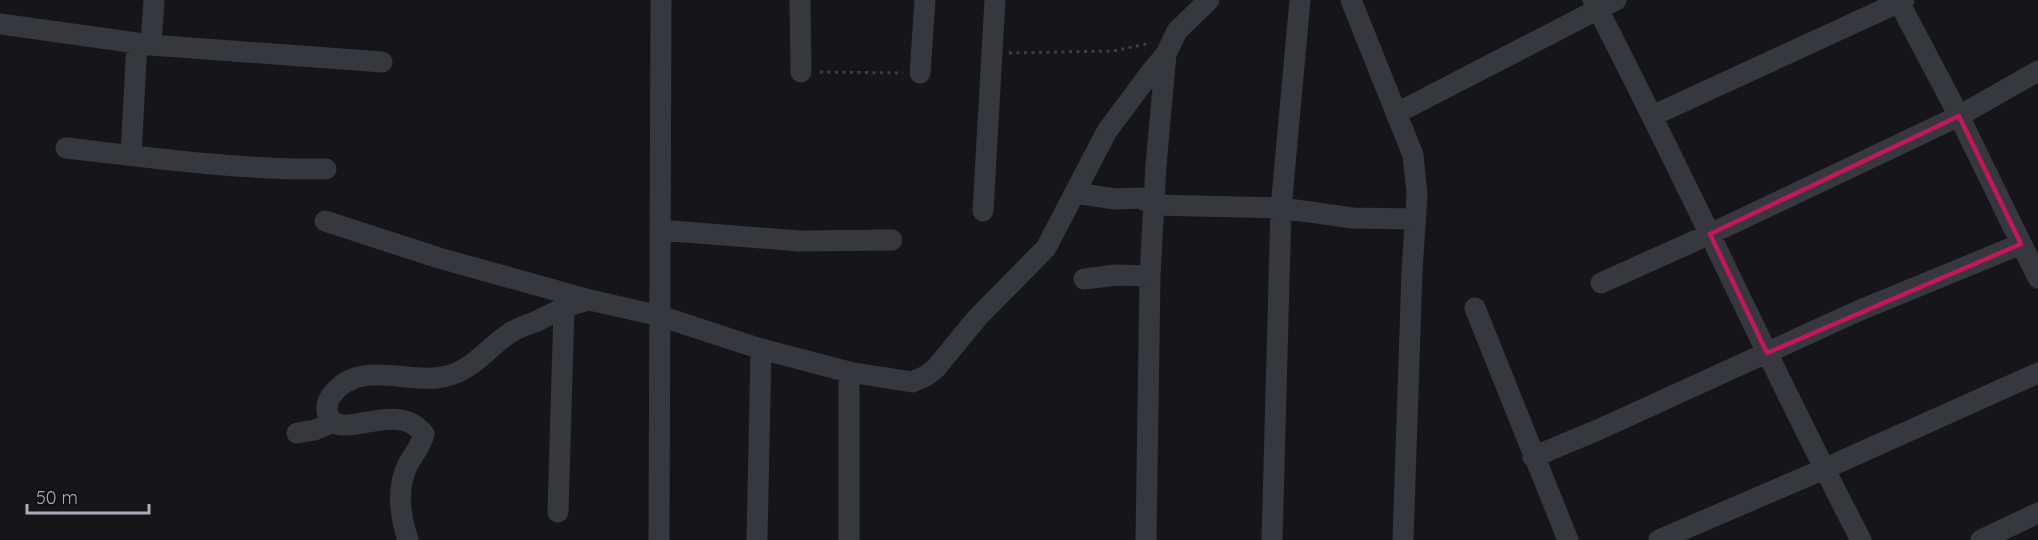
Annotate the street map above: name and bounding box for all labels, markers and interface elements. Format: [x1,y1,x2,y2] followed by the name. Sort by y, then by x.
[27,477,148,515] scale bar
[36,486,78,509] text: 50 m

